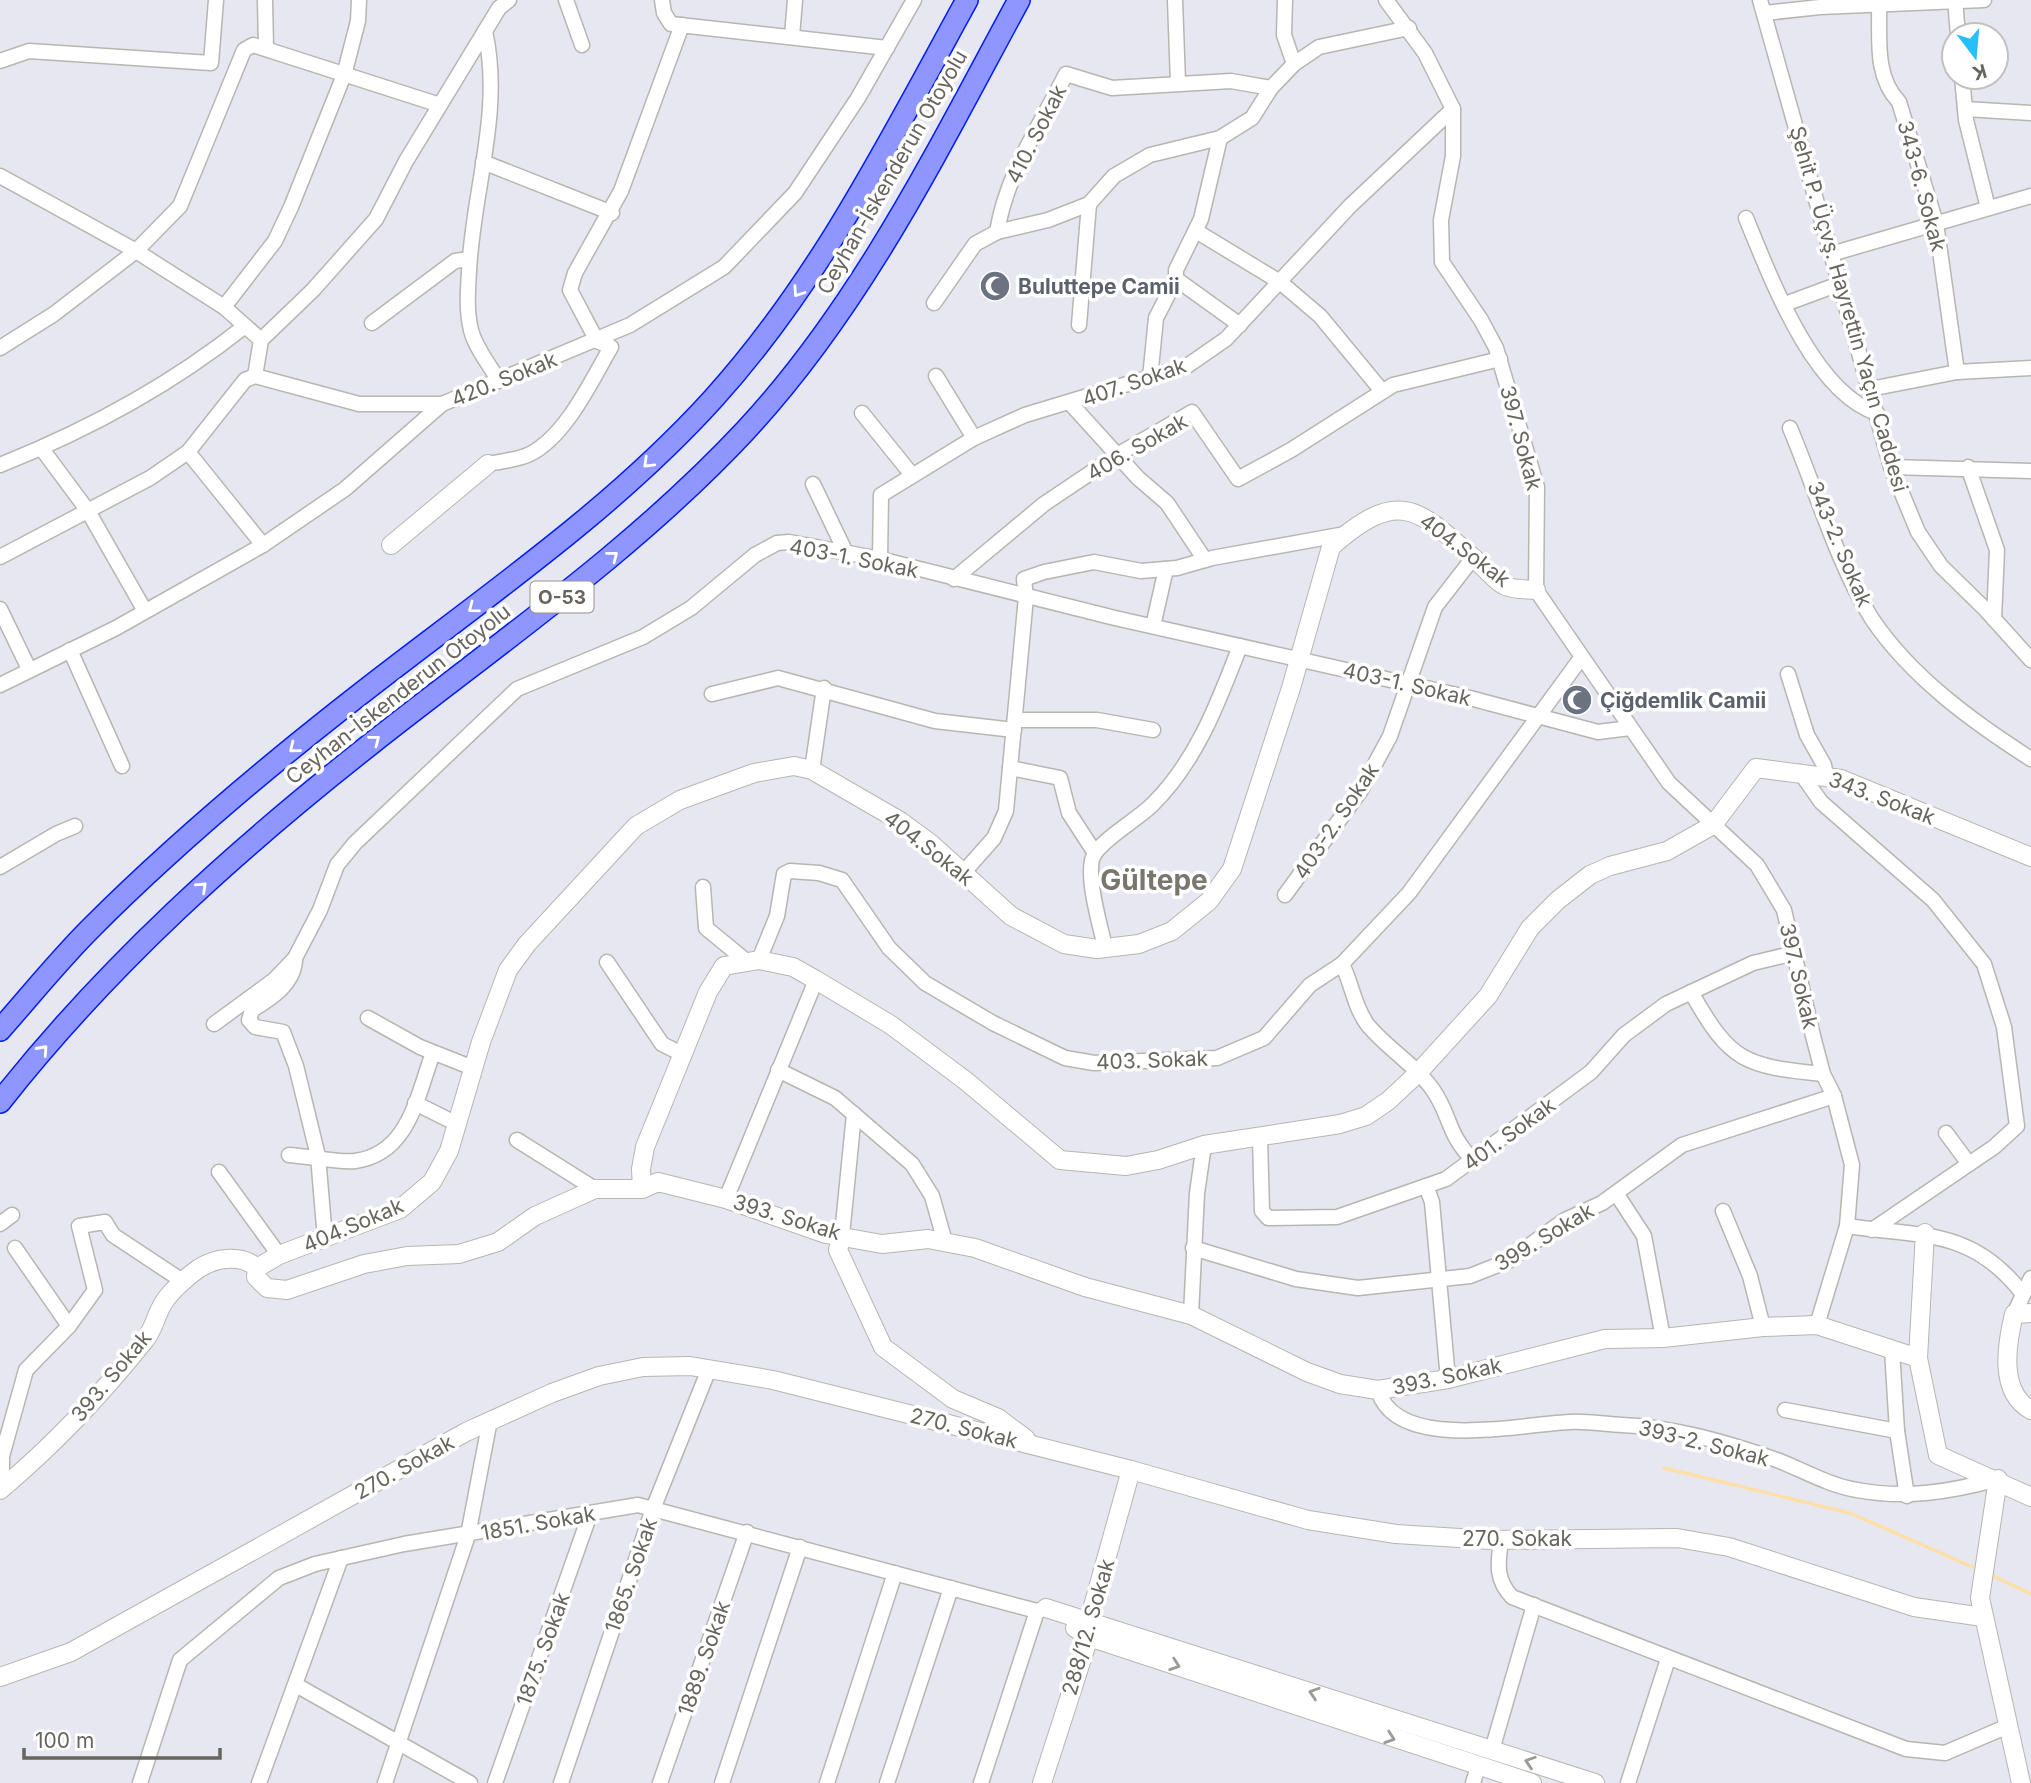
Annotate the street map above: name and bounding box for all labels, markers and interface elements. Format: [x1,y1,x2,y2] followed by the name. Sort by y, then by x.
[1940,21,2010,91] north arrow
[811,45,972,299] street label: Ceyhan-İskenderun Otoyolu
[1969,59,1989,85] text: K
[1001,80,1072,187] street label: 410. Sokak
[1893,118,1952,255] street label: 343-6. Sokak
[1785,123,1914,495] street label: Şehit P. Üçvş. Hayrettin Yaçın Caddesi
[978,269,1012,303] mosque icon: Buluttepe Camii
[1018,274,1180,299] place label: Buluttepe Camii
[793,284,806,297] one-way arrow
[447,346,561,412] street label: 420. Sokak
[1079,352,1190,411] street label: 407. Sokak
[1495,383,1547,494] street label: 397. Sokak
[1082,408,1192,486] street label: 406. Sokak
[643,454,656,467] one-way arrow
[1802,477,1878,611] street label: 343-2. Sokak
[1415,508,1515,592] street label: 404.Sokak
[787,533,921,583] street label: 403-1. Sokak
[605,552,618,564] one-way arrow
[530,582,594,612] road number: O-53
[280,598,515,789] street label: Ceyhan-İskenderun Otoyolu
[469,600,481,613] one-way arrow
[1340,657,1474,711] street label: 403-1. Sokak
[1560,683,1594,717] mosque icon: Çiğdemlik Camii
[1600,688,1766,713] place label: Çiğdemlik Camii
[367,736,380,748] one-way arrow
[289,739,301,752] one-way arrow
[1288,758,1384,884] street label: 403-2. Sokak
[1825,766,1939,830] street label: 343. Sokak
[879,805,979,891] street label: 404.Sokak
[1100,863,1208,897] district label: Gültepe
[194,882,207,895] one-way arrow
[1775,921,1823,1032] street label: 397. Sokak
[35,1045,47,1058] one-way arrow
[1096,1046,1209,1074] street label: 403. Sokak
[1458,1092,1561,1176] street label: 401. Sokak
[730,1189,844,1245] street label: 393. Sokak
[299,1192,407,1257] street label: 404.Sokak
[1490,1197,1599,1276] street label: 399. Sokak
[66,1325,157,1427] street label: 393. Sokak
[1390,1352,1505,1400] street label: 393. Sokak
[908,1403,1021,1454] street label: 270. Sokak
[1636,1415,1772,1471] street label: 393-2. Sokak
[350,1429,459,1505] street label: 270. Sokak
[479,1501,598,1545] street label: 1851. Sokak
[600,1514,662,1636] street label: 1865. Sokak
[1462,1526,1572,1551] street label: 270. Sokak
[1057,1556,1120,1698] street label: 288/12. Sokak
[511,1589,575,1709] street label: 1875. Sokak
[673,1597,735,1719] street label: 1889. Sokak
[1168,1657,1180,1672] one-way arrow
[1308,1687,1320,1701] one-way arrow
[24,1716,220,1760] scale bar
[35,1728,94,1753] text: 100 m
[1384,1730,1396,1744] one-way arrow
[1525,1756,1537,1771] one-way arrow

